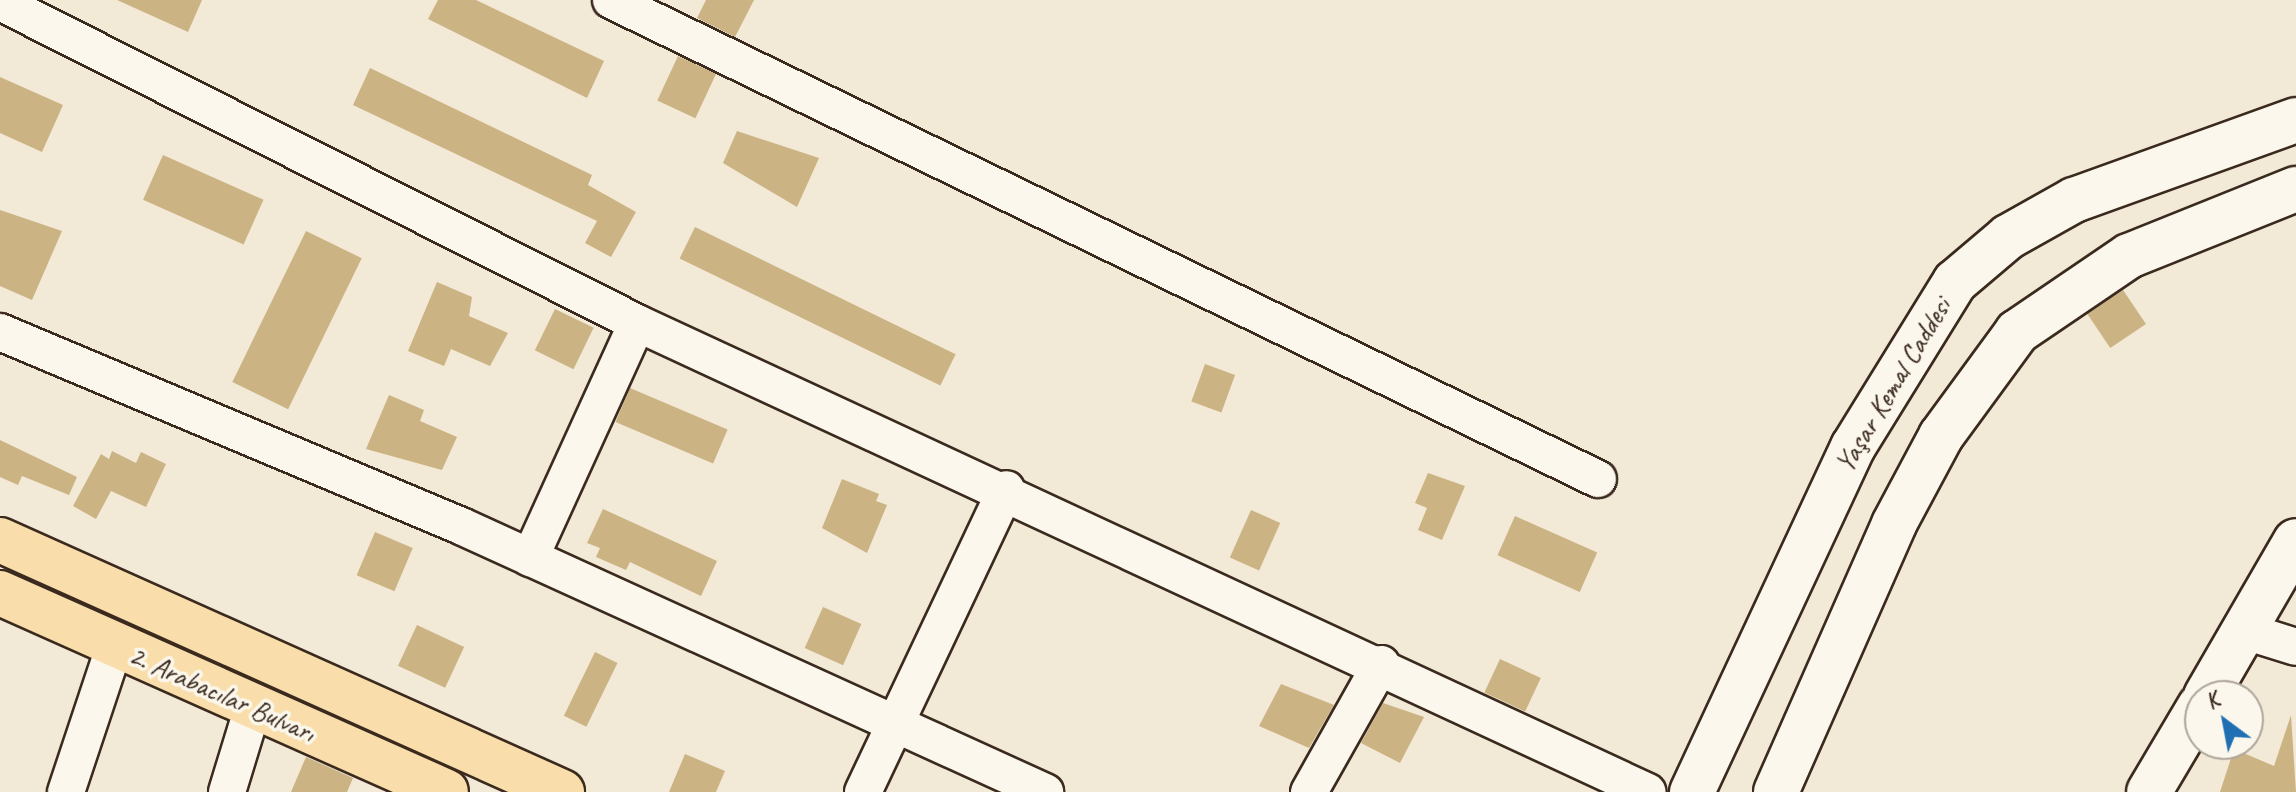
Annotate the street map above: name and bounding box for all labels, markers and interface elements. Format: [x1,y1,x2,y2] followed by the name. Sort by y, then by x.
[1828,293,1958,477] street label: Yaşar Kemal Caddesi
[124,638,320,750] street label: 2. Arabacılar Bulvarı
[2184,680,2264,760] north arrow
[2200,687,2225,716] text: K

